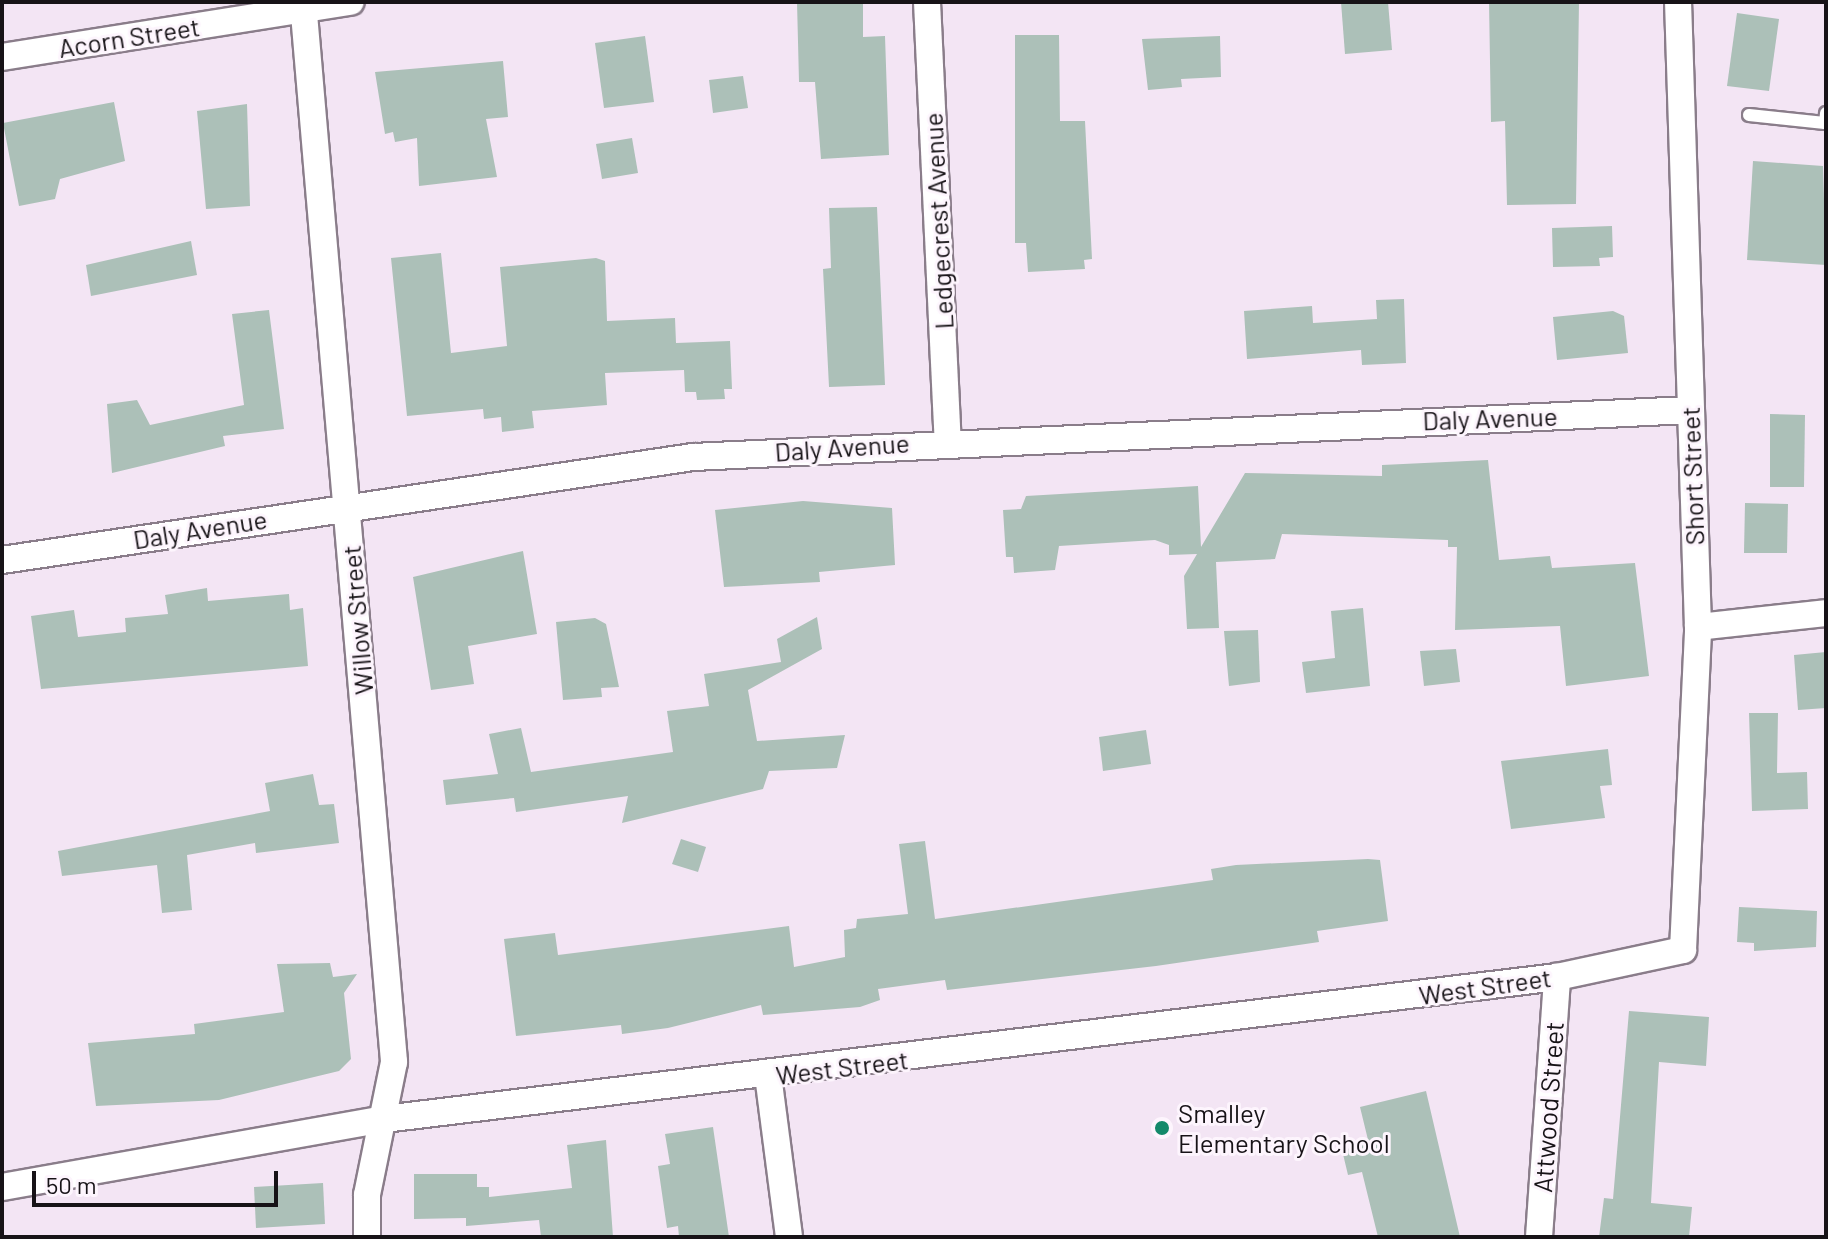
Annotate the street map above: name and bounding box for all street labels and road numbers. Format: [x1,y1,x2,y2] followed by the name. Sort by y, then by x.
[56,10,202,64] street label: Acorn Street
[917,112,959,330] street label: Ledgecrest Avenue
[1422,400,1558,436] street label: Daly Avenue
[1674,406,1710,546] street label: Short Street
[774,427,910,467] street label: Daly Avenue
[131,503,269,555] street label: Daly Avenue
[335,544,379,696] street label: Willow Street
[1417,961,1553,1011] street label: West Street
[1526,1020,1570,1194] street label: Attwood Street
[774,1043,910,1091] street label: West Street

